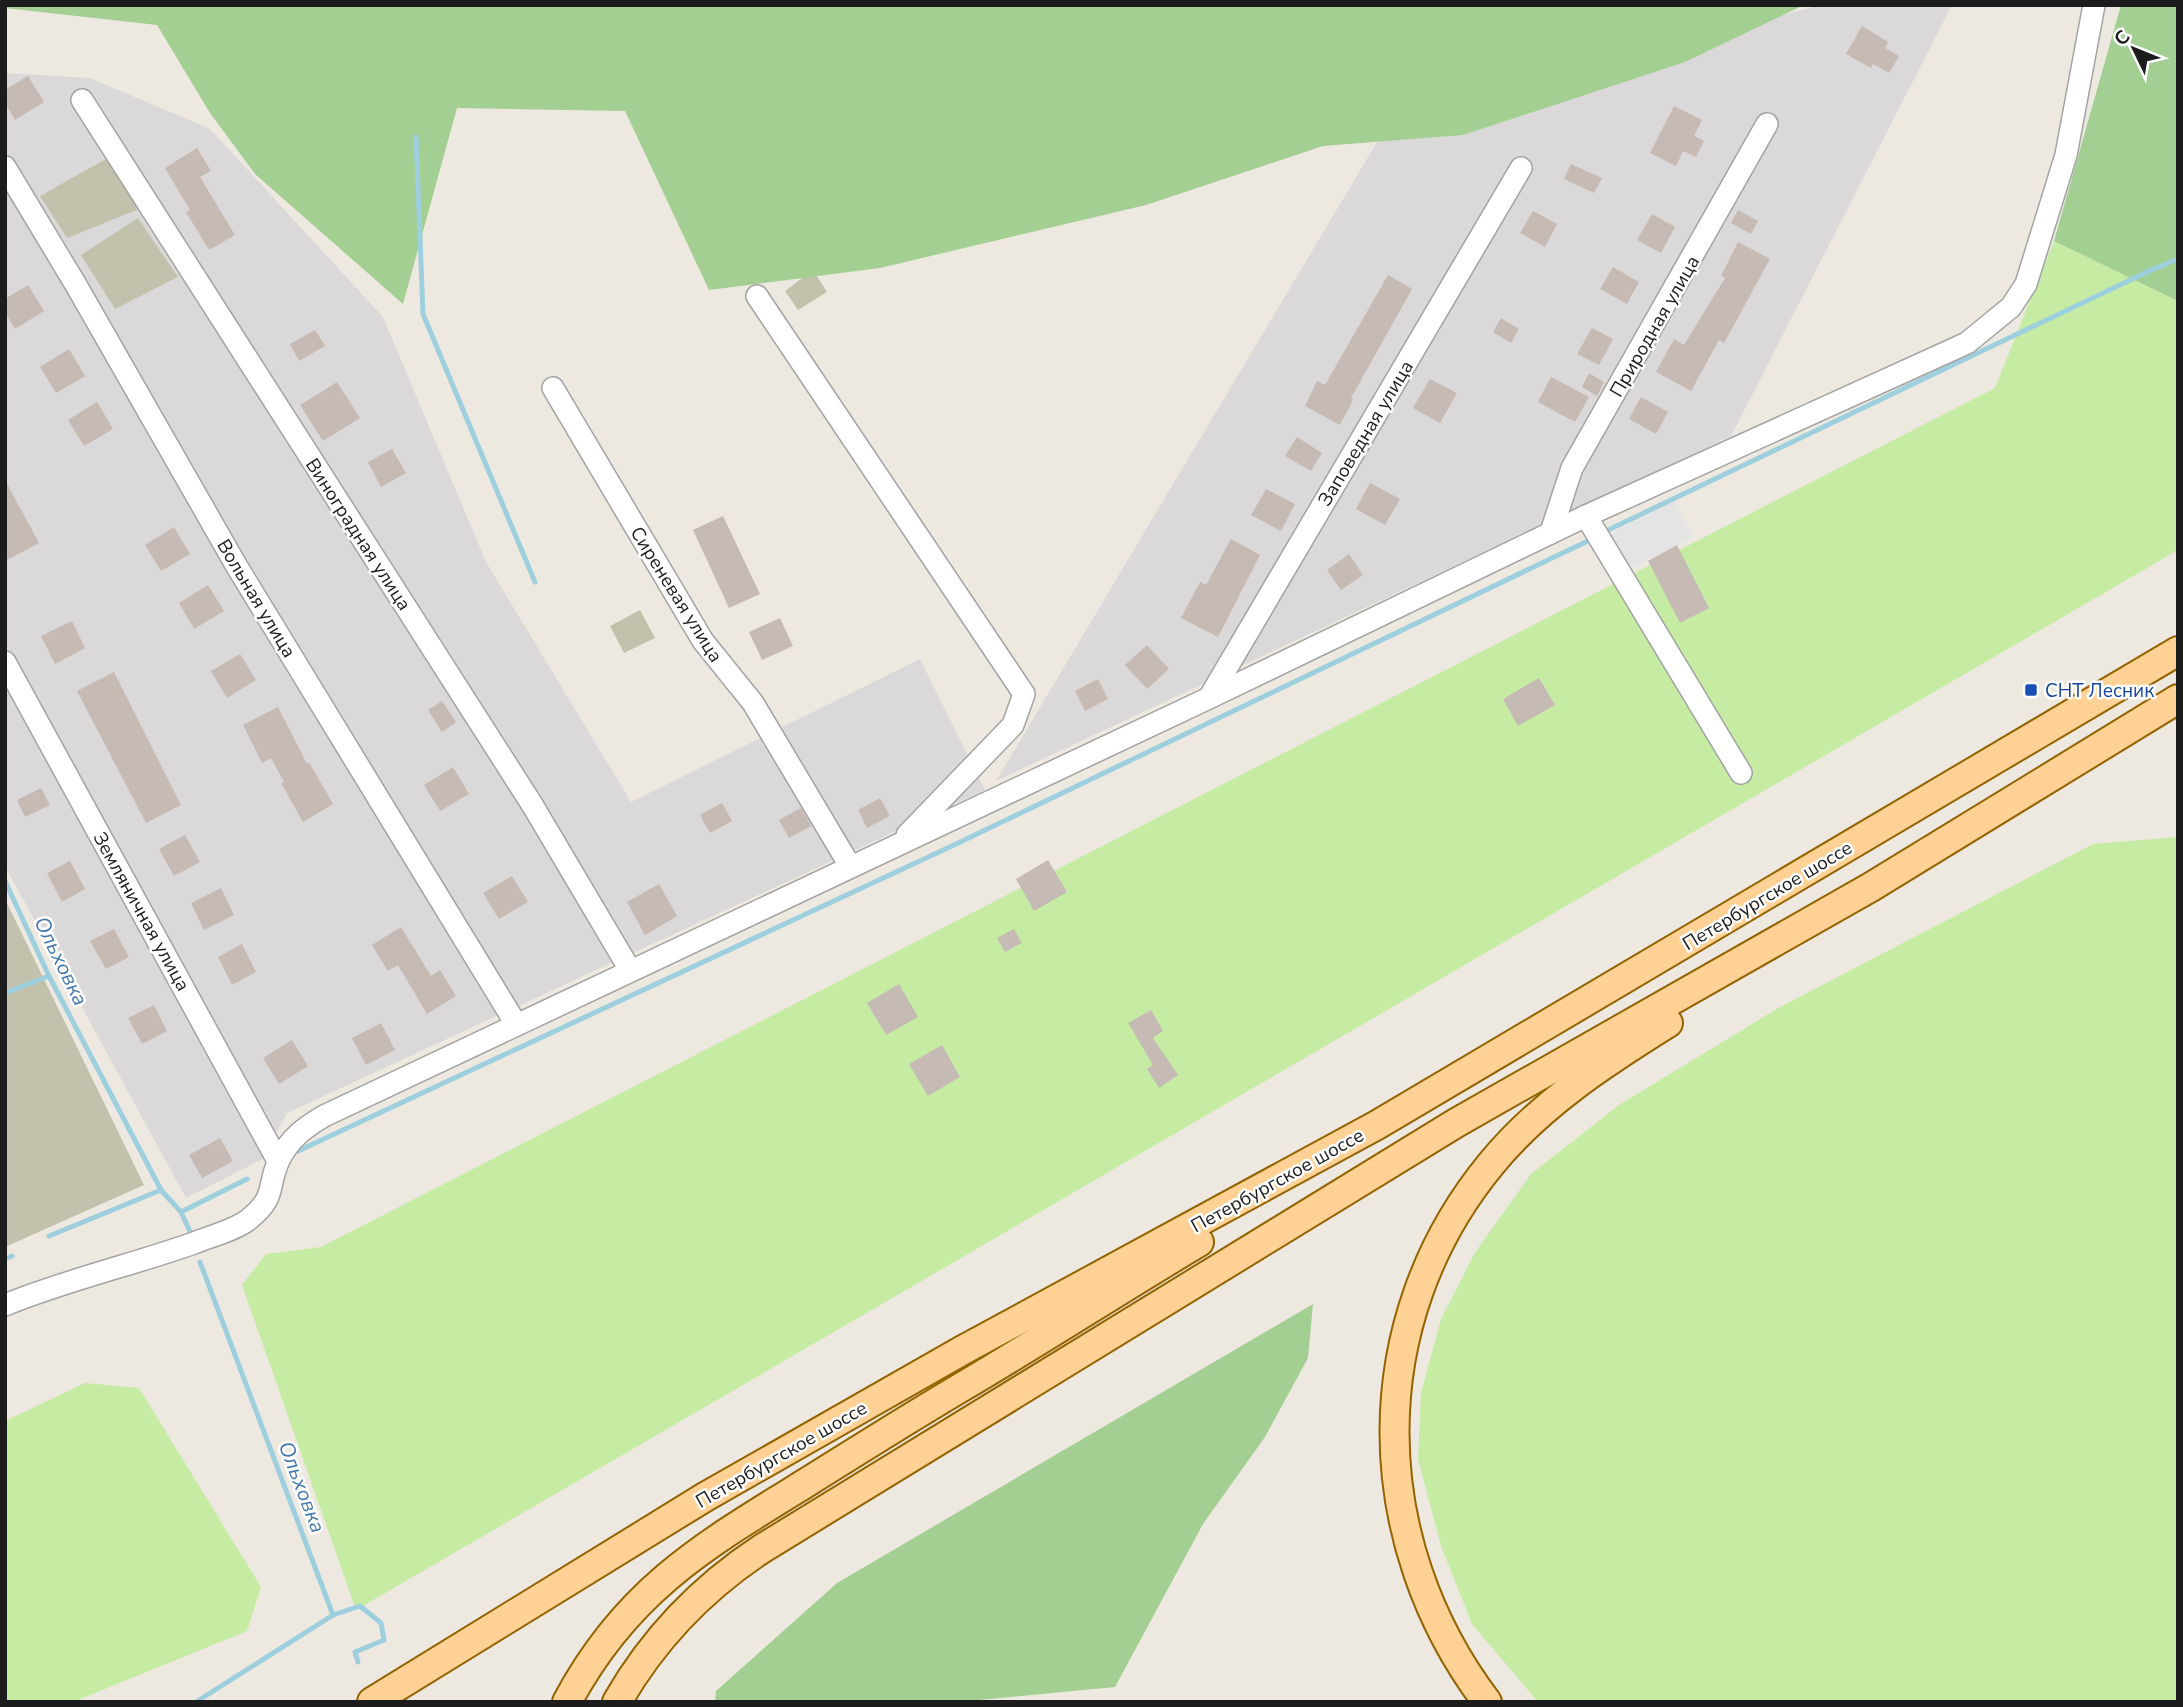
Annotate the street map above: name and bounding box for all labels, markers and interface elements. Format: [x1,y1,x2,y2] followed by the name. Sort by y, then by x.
[2099,14,2169,84] north arrow
[2108,24,2136,52] text: С
[1604,251,1706,402] street label: Природная улица
[1312,356,1420,511] street label: Заповедная улица
[299,453,417,616] street label: Виноградная улица
[624,522,728,667] street label: Сиреневая улица
[210,534,302,663] street label: Вольная улица
[2045,678,2154,704] place label: СНТ Лесник
[2023,682,2039,698] marker: СНТ Лесник
[87,827,196,996] street label: Земляничная улица
[1678,835,1857,957] street label: Петербургское шоссе
[27,912,95,1010] water label: Ольховка
[1186,1123,1369,1239] street label: Петербургское шоссе
[691,1395,872,1515] street label: Петербургское шоссе
[272,1437,332,1537] water label: Ольховка

